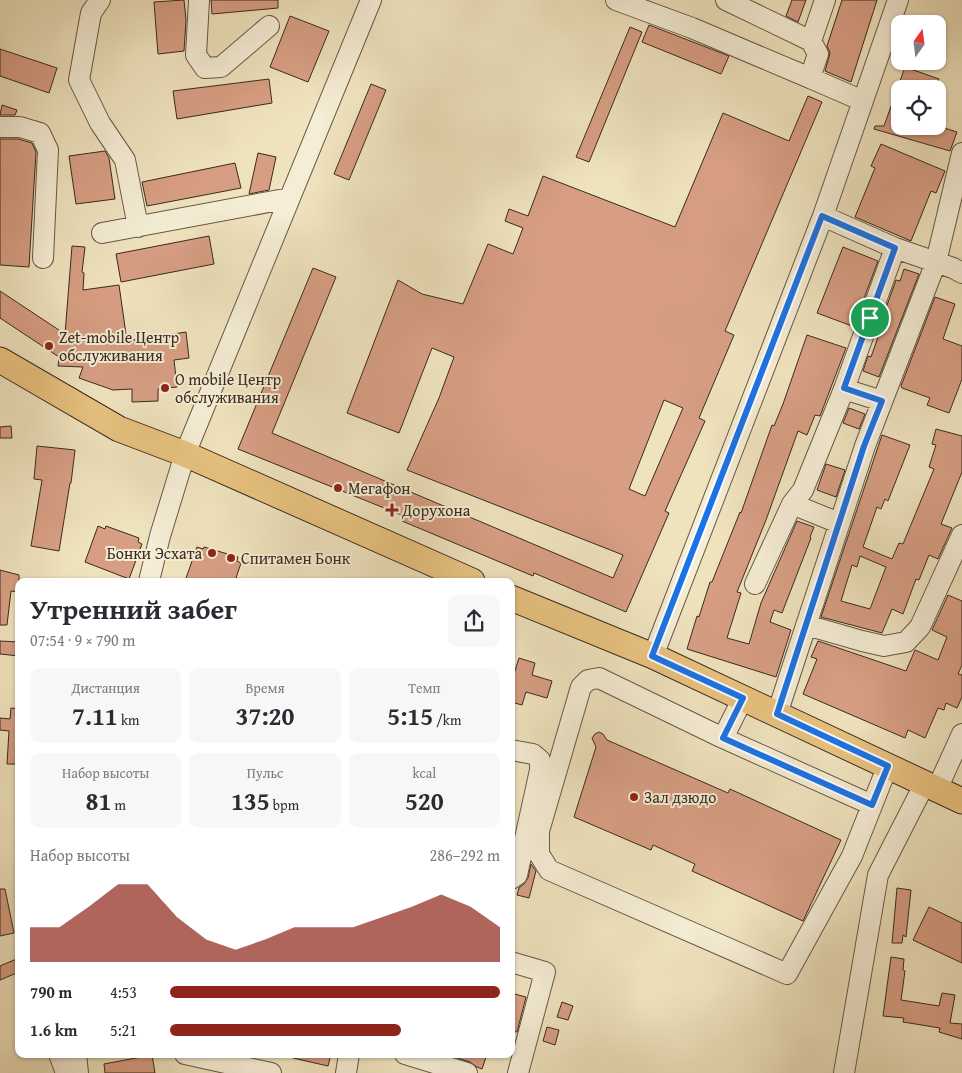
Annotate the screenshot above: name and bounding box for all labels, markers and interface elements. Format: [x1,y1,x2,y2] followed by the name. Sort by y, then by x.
[891,15,946,70] north arrow
[891,15,946,135] map controls
[891,80,946,135] button: locate
[849,297,891,339] pin
[856,304,884,332] icon: arrive
[59,325,179,367] place label: Zet-mobile Центр обслуживания
[43,340,55,352] marker: Zet-mobile Центр обслуживания
[175,367,282,409] place label: O mobile Центр обслуживания
[159,382,171,394] marker: O mobile Центр обслуживания
[348,476,411,500] place label: Мегафон
[332,482,344,494] marker: Мегафон
[401,498,471,522] place label: Дорухона
[386,504,398,516] marker: Дорухона
[107,541,202,565] place label: Бонки Эсхата
[241,546,351,570] place label: Спитамен Бонк
[206,547,218,559] marker: Бонки Эсхата
[225,552,237,564] marker: Спитамен Бонк
[30,588,237,629] text: Утренний забег
[448,595,500,647] button: share
[30,628,135,652] text: 07:54 · 9 × 790 m
[71,678,140,698] text: Дистанция
[245,678,285,698] text: Время
[408,678,440,698] text: Темп
[72,698,118,734] text: 7.11
[236,698,294,734] text: 37:20
[387,698,433,734] text: 5:15
[118,710,139,730] text: km
[433,710,461,730] text: /km
[62,763,149,783] text: Набор высоты
[247,763,283,783] text: Пульс
[412,763,436,783] text: kcal
[85,783,111,819] text: 81
[231,783,270,819] text: 135
[405,783,444,819] text: 520
[644,785,716,809] place label: Зал дзюдо
[628,791,640,803] marker: Зал дзюдо
[111,795,126,815] text: m
[270,795,299,815] text: bpm
[30,843,130,867] text: Набор высоты
[430,843,500,867] text: 286–292 m
[30,980,72,1004] text: 790 m
[110,980,137,1004] text: 4:53
[30,1018,77,1042] text: 1.6 km
[110,1018,137,1042] text: 5:21

